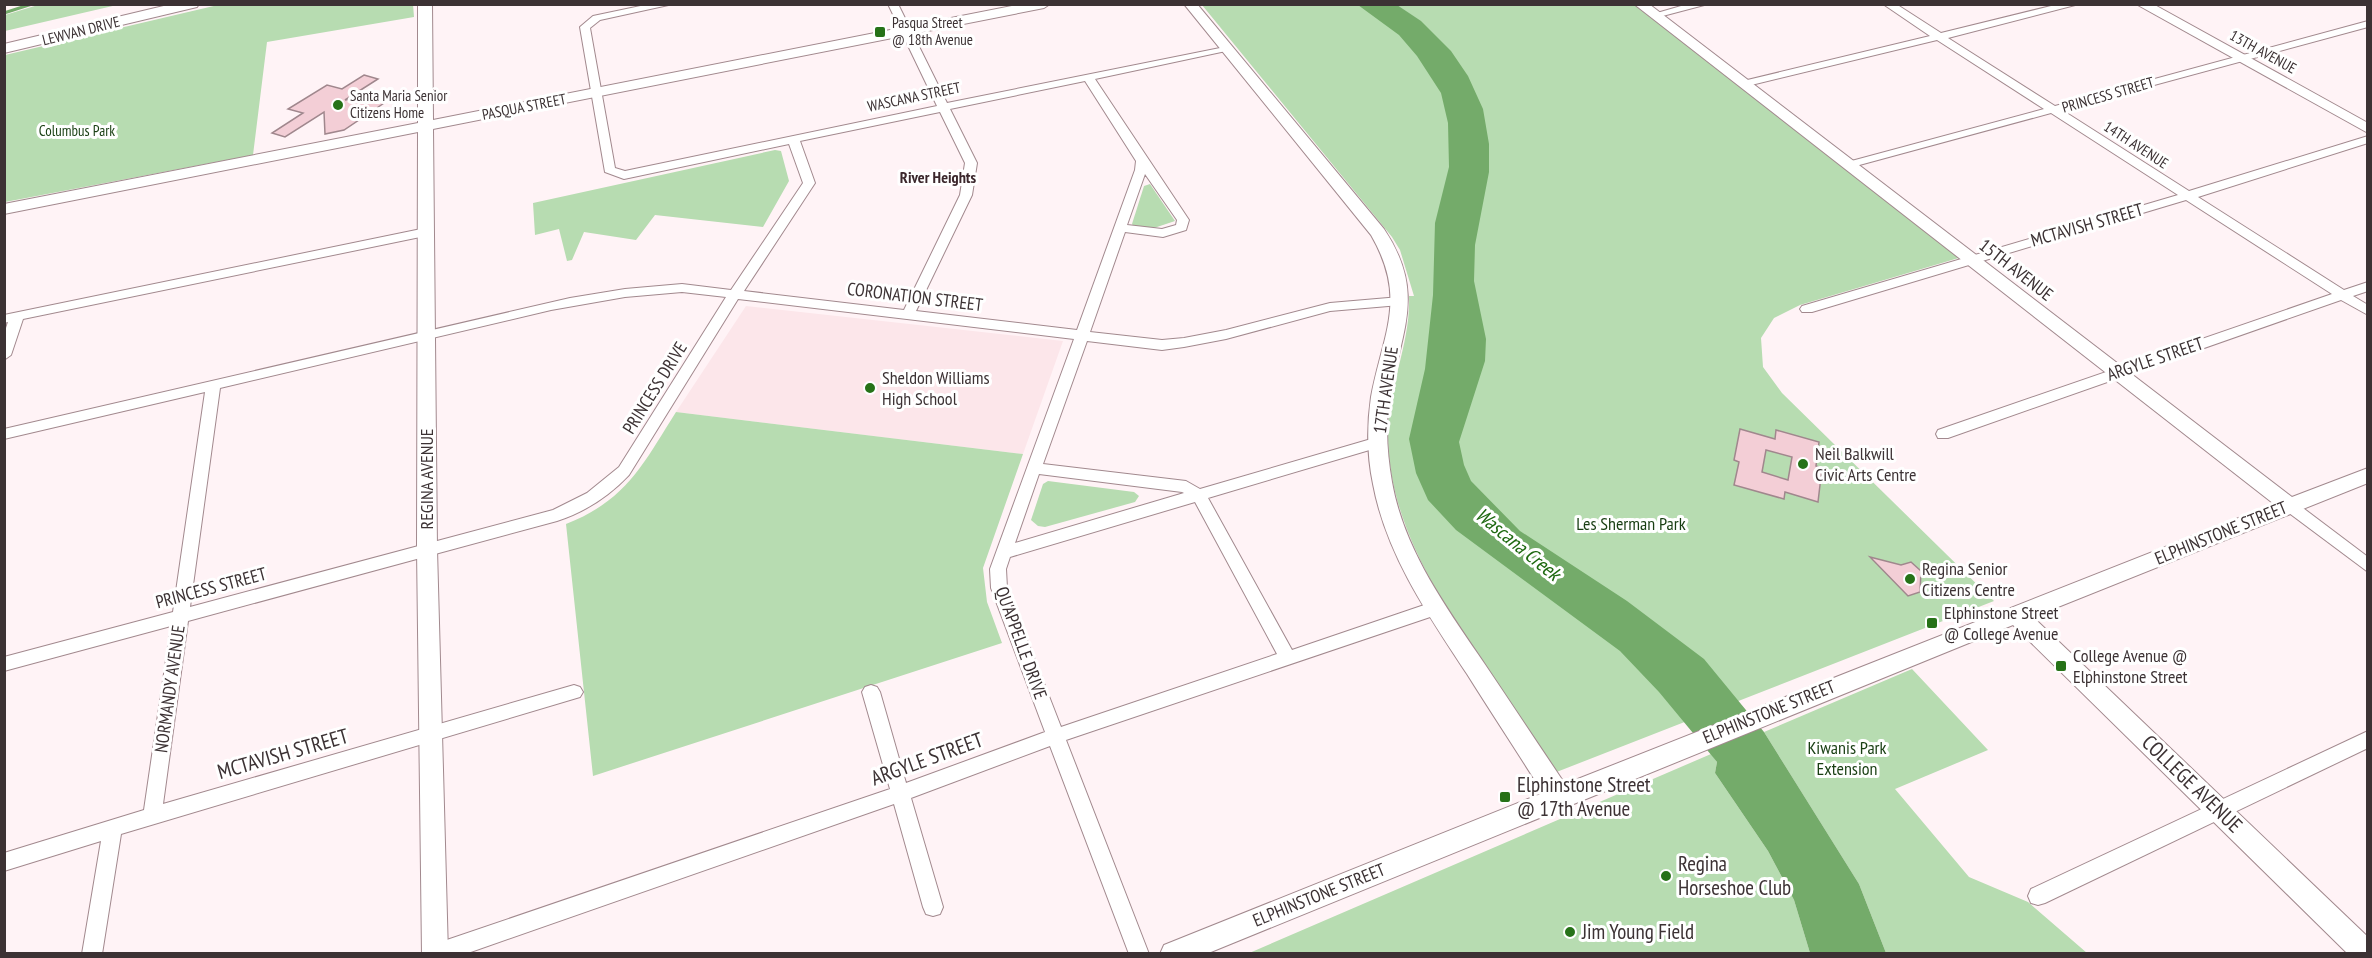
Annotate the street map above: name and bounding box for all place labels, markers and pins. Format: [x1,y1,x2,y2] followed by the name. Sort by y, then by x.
[892,13,973,49] place label: Pasqua Street @ 18th Avenue
[873,25,887,39] marker: Pasqua Street @ 18th Avenue
[350,86,448,122] place label: Santa Maria Senior Citizens Home
[331,98,345,112] marker: Santa Maria Senior Citizens Home
[882,366,990,410] place label: Sheldon Williams High School
[863,381,877,395] marker: Sheldon Williams High School
[1815,442,1917,486] place label: Neil Balkwill Civic Arts Centre
[1796,457,1810,471] marker: Neil Balkwill Civic Arts Centre
[1922,557,2015,601] place label: Regina Senior Citizens Centre
[1903,572,1917,586] marker: Regina Senior Citizens Centre
[1944,601,2059,645] place label: Elphinstone Street @ College Avenue
[1925,616,1939,630] marker: Elphinstone Street @ College Avenue
[2073,644,2188,688] place label: College Avenue @ Elphinstone Street
[2054,659,2068,673] marker: College Avenue @ Elphinstone Street
[1517,771,1651,822] place label: Elphinstone Street @ 17th Avenue
[1498,790,1512,804] marker: Elphinstone Street @ 17th Avenue
[1678,850,1791,901] place label: Regina Horseshoe Club
[1659,869,1673,883] marker: Regina Horseshoe Club
[1581,918,1694,945] place label: Jim Young Field
[1563,925,1577,939] marker: Jim Young Field

